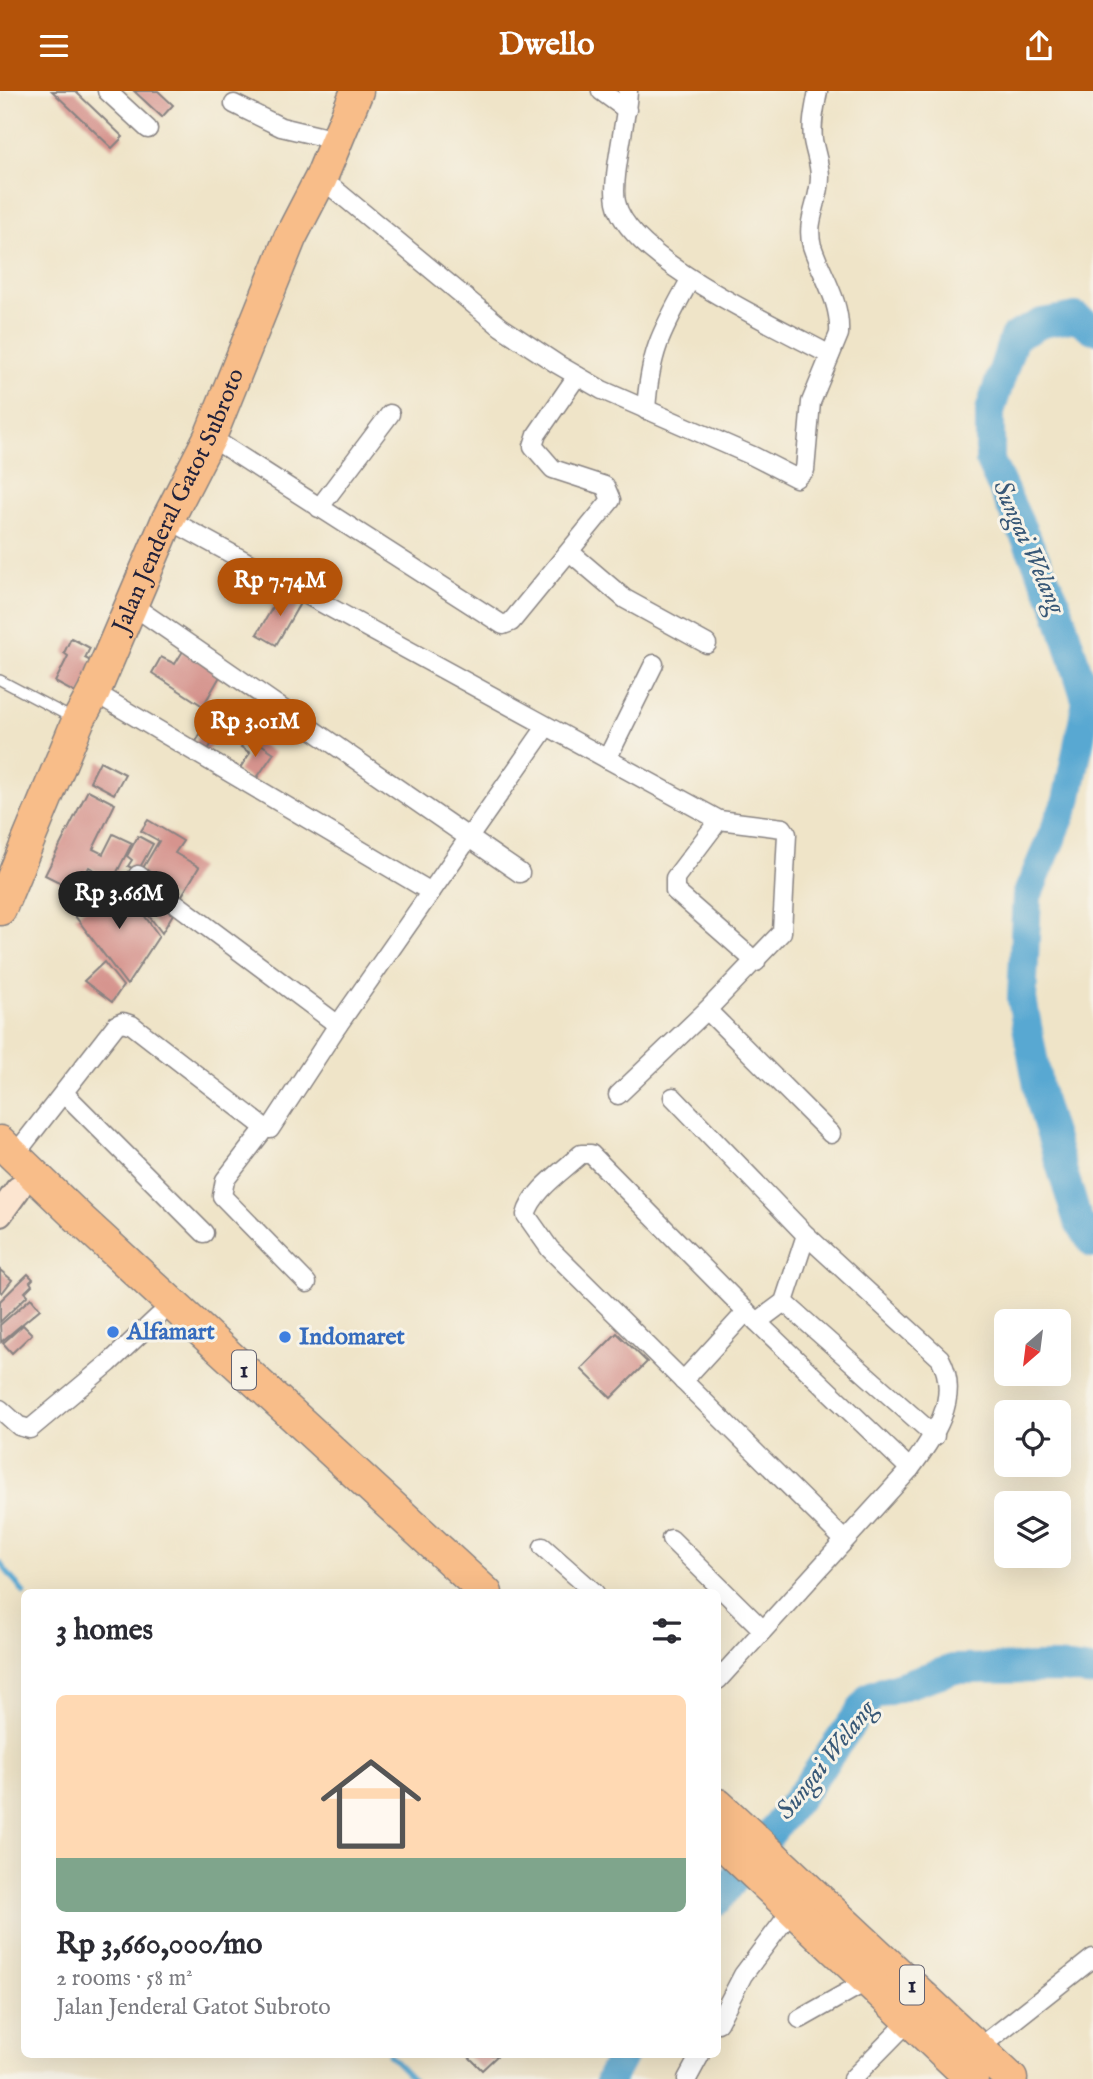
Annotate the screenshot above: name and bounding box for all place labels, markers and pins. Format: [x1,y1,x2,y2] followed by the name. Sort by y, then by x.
[208,559,352,618] pin: Rp 7.74M
[183,699,327,759] pin: Rp 3.01M
[47,871,191,931] pin: Rp 3.66M
[126,1317,216,1348] place label: Alfamart
[299,1322,406,1353] place label: Indomaret
[105,1324,121,1340] marker: Alfamart
[277,1329,293,1345] marker: Indomaret

